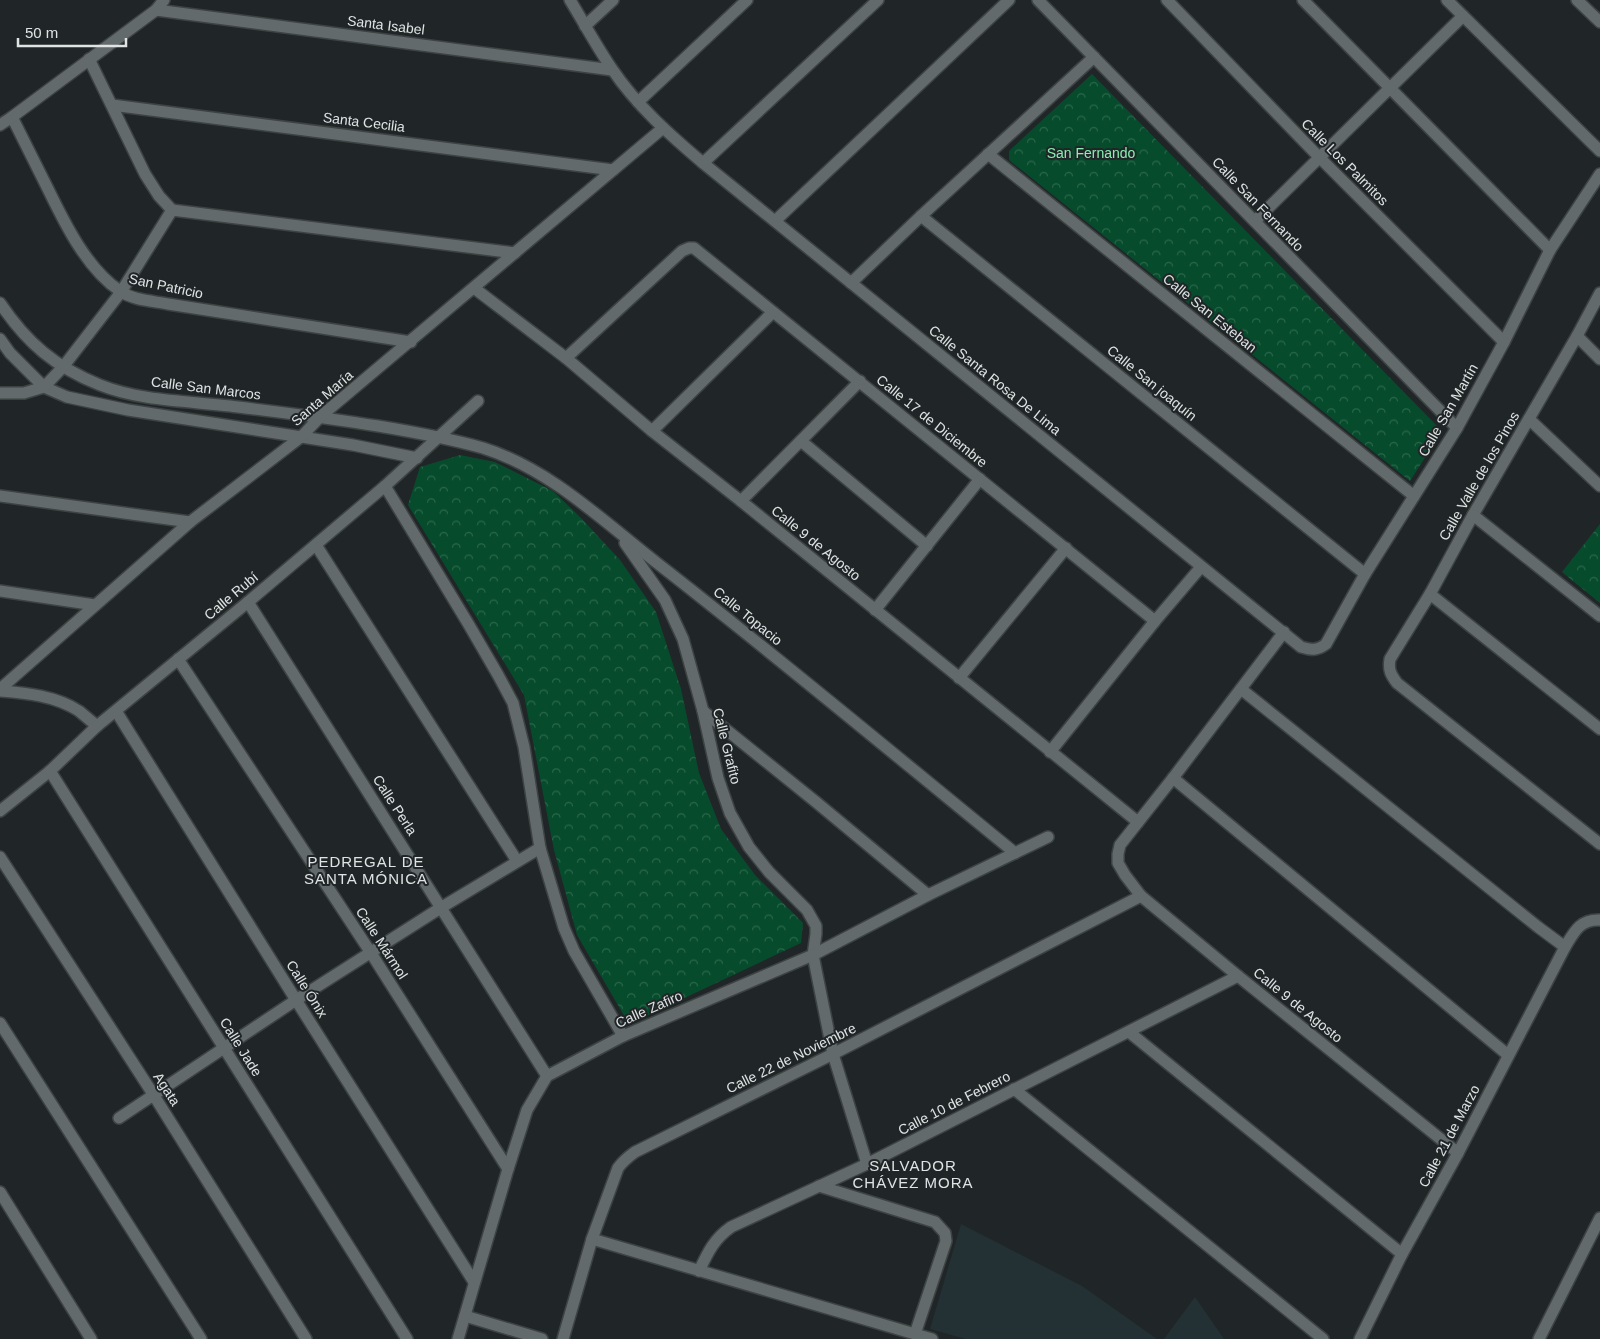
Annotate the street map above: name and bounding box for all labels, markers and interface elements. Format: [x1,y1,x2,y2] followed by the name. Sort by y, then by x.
[346,12,426,38] street label: Santa Isabel
[18,15,125,47] scale bar
[25,24,58,41] text: 50 m
[322,109,406,135] street label: Santa Cecilia
[1298,115,1392,209] street label: Calle Los Palmitos
[1047,145,1136,161] park label: San Fernando
[1209,154,1307,254] street label: Calle San Fernando
[127,270,205,302] street label: San Patricio
[1160,270,1260,356] street label: Calle San Esteban
[926,322,1064,438] street label: Calle Santa Rosa De Lima
[1104,342,1200,424] street label: Calle San joaquín
[1415,361,1481,459] street label: Calle San Martín
[288,367,356,429] street label: Santa María
[873,371,991,471] street label: Calle 17 de Diciembre
[150,373,262,403] street label: Calle San Marcos
[1436,409,1522,543] street label: Calle Valle de los Pinos
[768,502,864,584] street label: Calle 9 de Agosto
[201,569,261,623] street label: Calle Rubí
[710,583,786,649] street label: Calle Topacio
[710,706,744,786] street label: Calle Grafito
[370,772,420,838] street label: Calle Perla
[304,853,428,887] district label: PEDREGAL DE SANTA MÓNICA
[353,904,411,982] street label: Calle Mármol
[283,957,331,1021] street label: Calle Ónix
[1250,964,1346,1046] street label: Calle 9 de Agosto
[613,987,685,1031] street label: Calle Zafiro
[217,1015,265,1079] street label: Calle Jade
[723,1020,859,1096] street label: Calle 22 de Noviembre
[895,1068,1013,1138] street label: Calle 10 de Febrero
[150,1069,184,1109] street label: Agata
[1415,1082,1483,1190] street label: Calle 21 de Marzo
[852,1157,974,1191] district label: SALVADOR CHÁVEZ MORA

